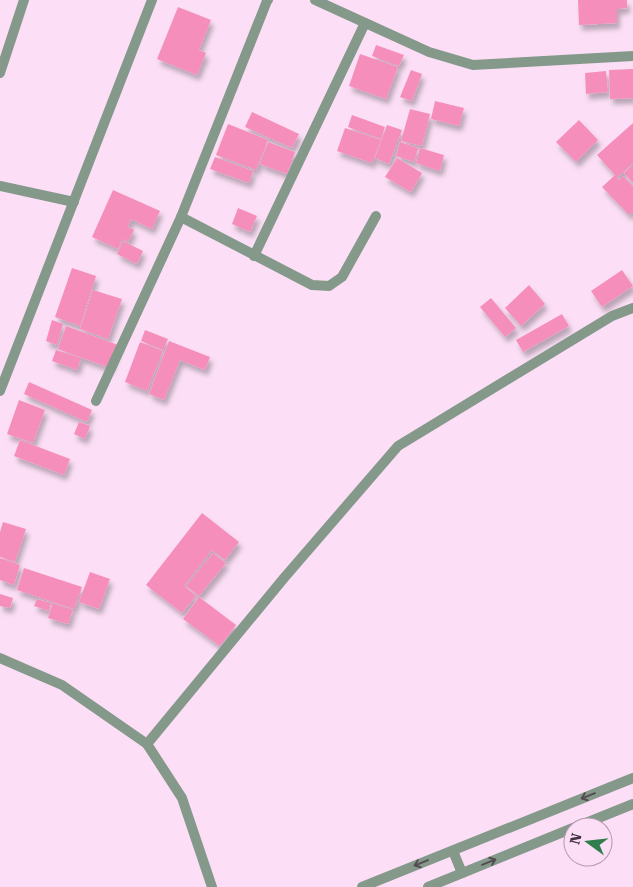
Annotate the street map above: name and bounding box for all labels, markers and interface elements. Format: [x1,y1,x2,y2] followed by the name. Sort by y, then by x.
[581,792,596,801] one-way arrow
[563,817,613,867] north arrow
[566,831,585,846] text: N
[481,857,497,866] one-way arrow
[414,859,429,869] one-way arrow

